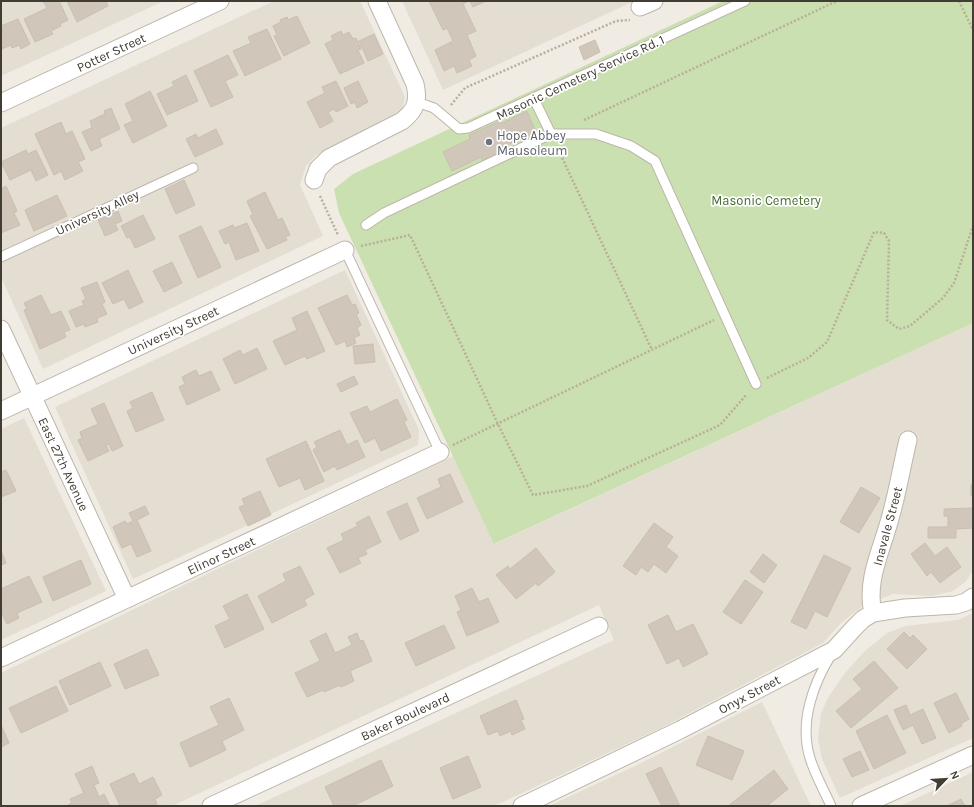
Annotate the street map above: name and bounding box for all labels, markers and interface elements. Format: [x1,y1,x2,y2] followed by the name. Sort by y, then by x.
[74,30,148,75] street label: Potter Street
[494,32,667,123] street label: Masonic Cemetery Service Rd. 1
[497,128,567,158] place label: Hope Abbey Mausoleum
[484,137,494,147] marker: Hope Abbey Mausoleum
[53,187,141,238] street label: University Alley
[711,193,821,208] park label: Masonic Cemetery
[125,303,221,358] street label: University Street
[35,415,92,514] street label: East 27th Avenue
[870,485,905,567] street label: Inavale Street
[185,533,258,578] street label: Elinor Street
[716,672,783,717] street label: Onyx Street
[358,689,452,744] street label: Baker Boulevard
[926,759,966,799] north arrow
[947,769,962,781] text: N

